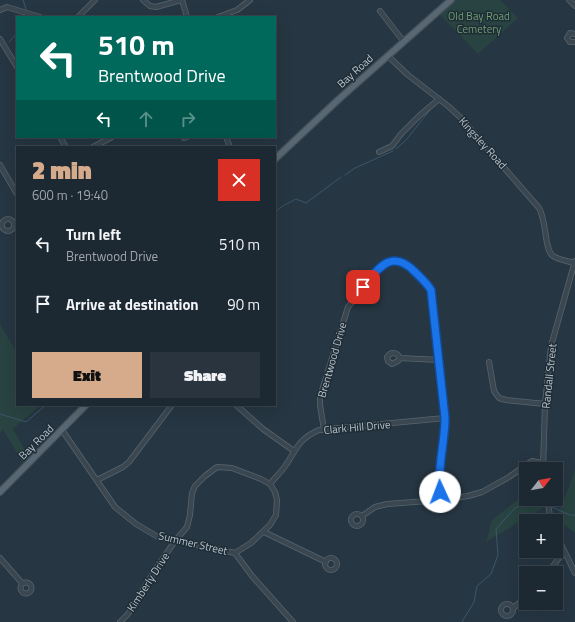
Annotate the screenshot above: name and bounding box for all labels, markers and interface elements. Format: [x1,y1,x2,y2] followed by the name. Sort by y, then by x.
[448,8,510,37] park label: Old Bay Road Cemetery
[98,23,175,66] text: 510 m
[32,32,84,84] icon: left
[333,50,377,92] street label: Bay Road
[98,62,226,89] text: Brentwood Drive
[93,108,115,130] icon: left
[135,108,157,130] icon: ahead
[177,108,199,130] icon: right
[455,114,511,173] street label: Kingsley Road
[32,152,92,188] text: 2 min
[218,159,260,201] button: close
[32,185,108,205] text: 600 m · 19:40
[66,223,121,246] text: Turn left
[32,233,54,255] icon: left
[219,233,260,256] text: 510 m
[66,246,158,266] text: Brentwood Drive
[346,270,380,304] pin
[352,276,374,298] icon: arrive
[32,293,54,315] icon: arrive
[66,293,199,316] text: Arrive at destination
[227,293,260,316] text: 90 m
[314,320,351,400] street label: Brentwood Drive
[538,343,560,409] street label: Randall Street
[32,352,142,398] button: Exit
[150,352,260,398] button: Share
[323,416,391,438] street label: Clark Hill Drive
[15,421,57,463] street label: Bay Road
[519,462,563,506] north arrow
[519,462,563,610] map controls
[419,471,461,513] position arrow
[519,514,563,558] button: +
[157,527,229,559] street label: Summer Street
[123,549,173,615] street label: Kimberly Drive
[519,566,563,610] button: −

